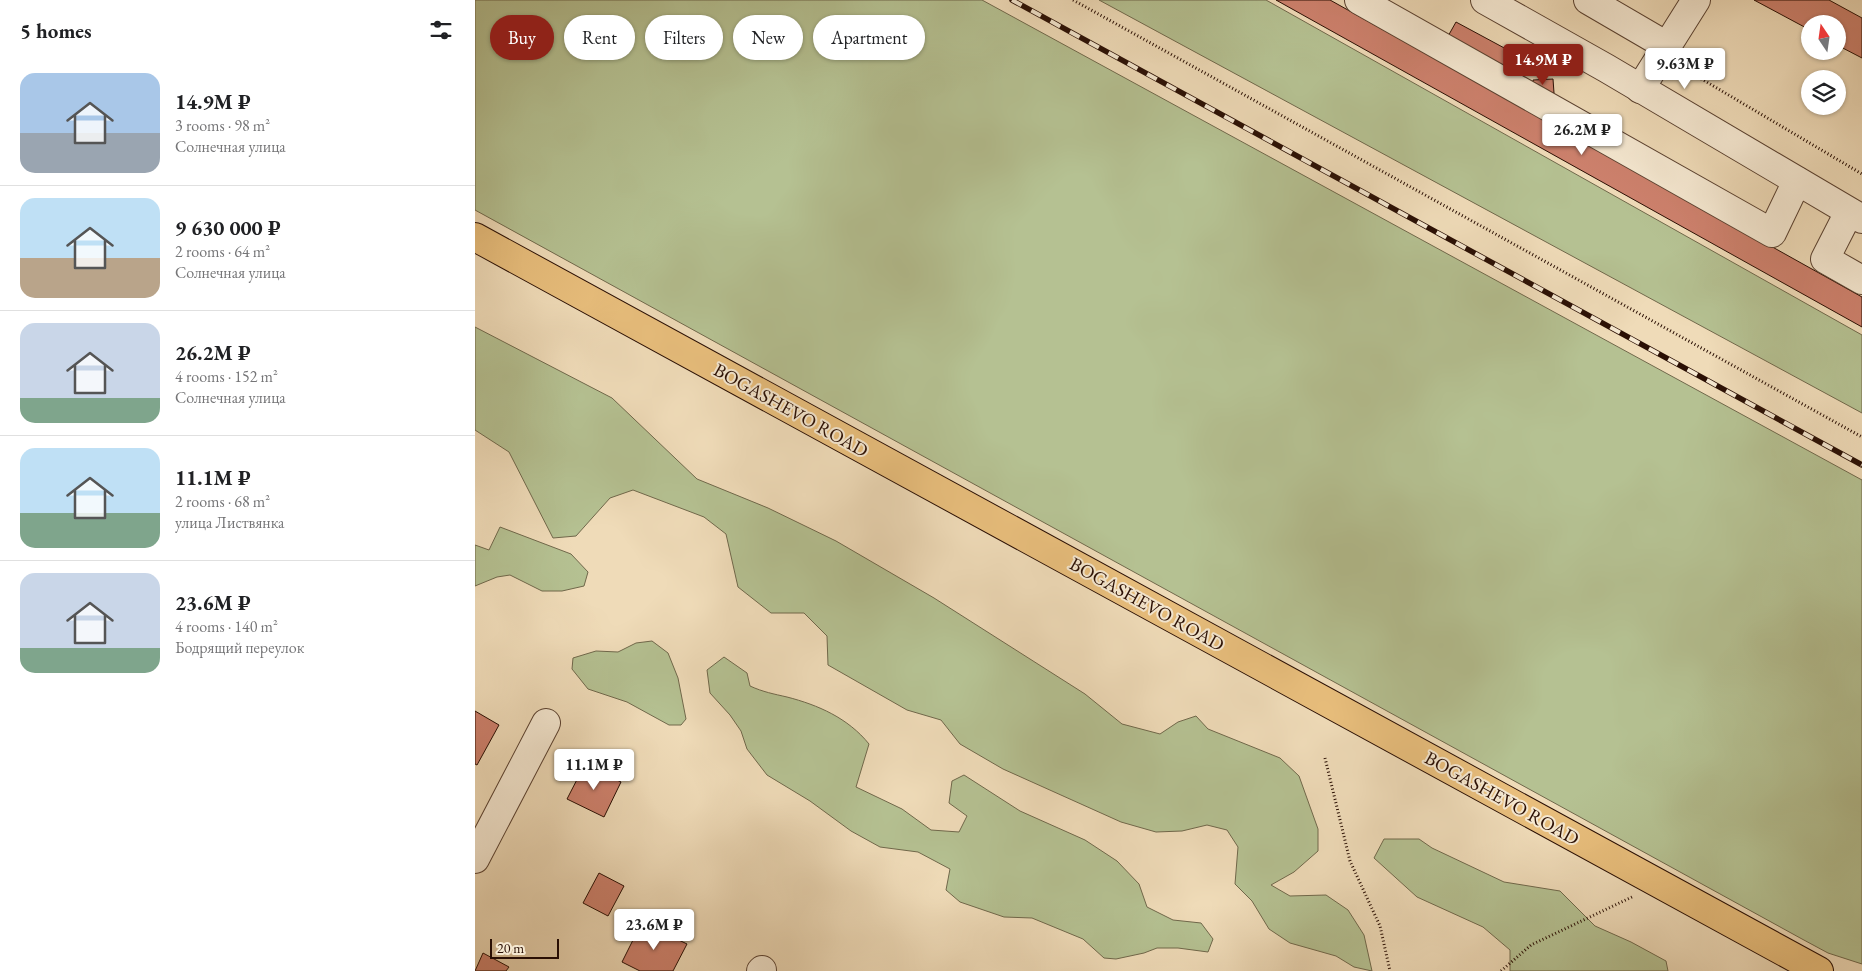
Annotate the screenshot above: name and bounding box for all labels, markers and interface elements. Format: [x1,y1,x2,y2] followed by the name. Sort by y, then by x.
[490,15,554,60] chip: Buy
[564,15,635,60] chip: Rent
[645,15,723,60] chip: Filters
[733,15,803,60] chip: New
[813,15,925,60] chip: Apartment
[1801,15,1846,60] north arrow
[1801,15,1846,115] map controls
[427,16,455,44] icon: filters
[20,17,92,44] text: 5 homes
[1497,44,1589,86] pin: 14.9M ₽
[1639,48,1731,90] pin: 9.63M ₽
[1514,49,1572,70] text: 14.9M ₽
[1656,53,1714,74] text: 9.63M ₽
[1801,70,1846,115] button: layers
[175,88,251,115] text: 14.9M ₽
[60,93,120,153] icon: home
[1536,114,1628,156] pin: 26.2M ₽
[175,115,270,136] text: 3 rooms · 98 m²
[1553,119,1611,140] text: 26.2M ₽
[175,136,286,157] text: Солнечная улица
[175,214,281,241] text: 9 630 000 ₽
[60,218,120,278] icon: home
[175,241,270,262] text: 2 rooms · 64 m²
[175,262,286,283] text: Солнечная улица
[175,339,251,366] text: 26.2M ₽
[60,343,120,403] icon: home
[709,357,873,463] street label: BOGASHEVO ROAD
[175,366,278,387] text: 4 rooms · 152 m²
[175,387,286,408] text: Солнечная улица
[175,464,251,491] text: 11.1M ₽
[60,468,120,528] icon: home
[175,491,270,512] text: 2 rooms · 68 m²
[175,512,284,533] text: улица Листвянка
[1065,551,1229,657] street label: BOGASHEVO ROAD
[175,589,251,616] text: 23.6M ₽
[60,593,120,653] icon: home
[175,616,278,637] text: 4 rooms · 140 m²
[175,637,304,658] text: Бодрящий переулок
[1420,745,1584,851] street label: BOGASHEVO ROAD
[548,748,640,791] pin: 11.1M ₽
[565,754,623,775] text: 11.1M ₽
[608,908,700,951] pin: 23.6M ₽
[625,914,683,935] text: 23.6M ₽
[490,936,559,959] scale bar
[497,939,524,957] text: 20 m

